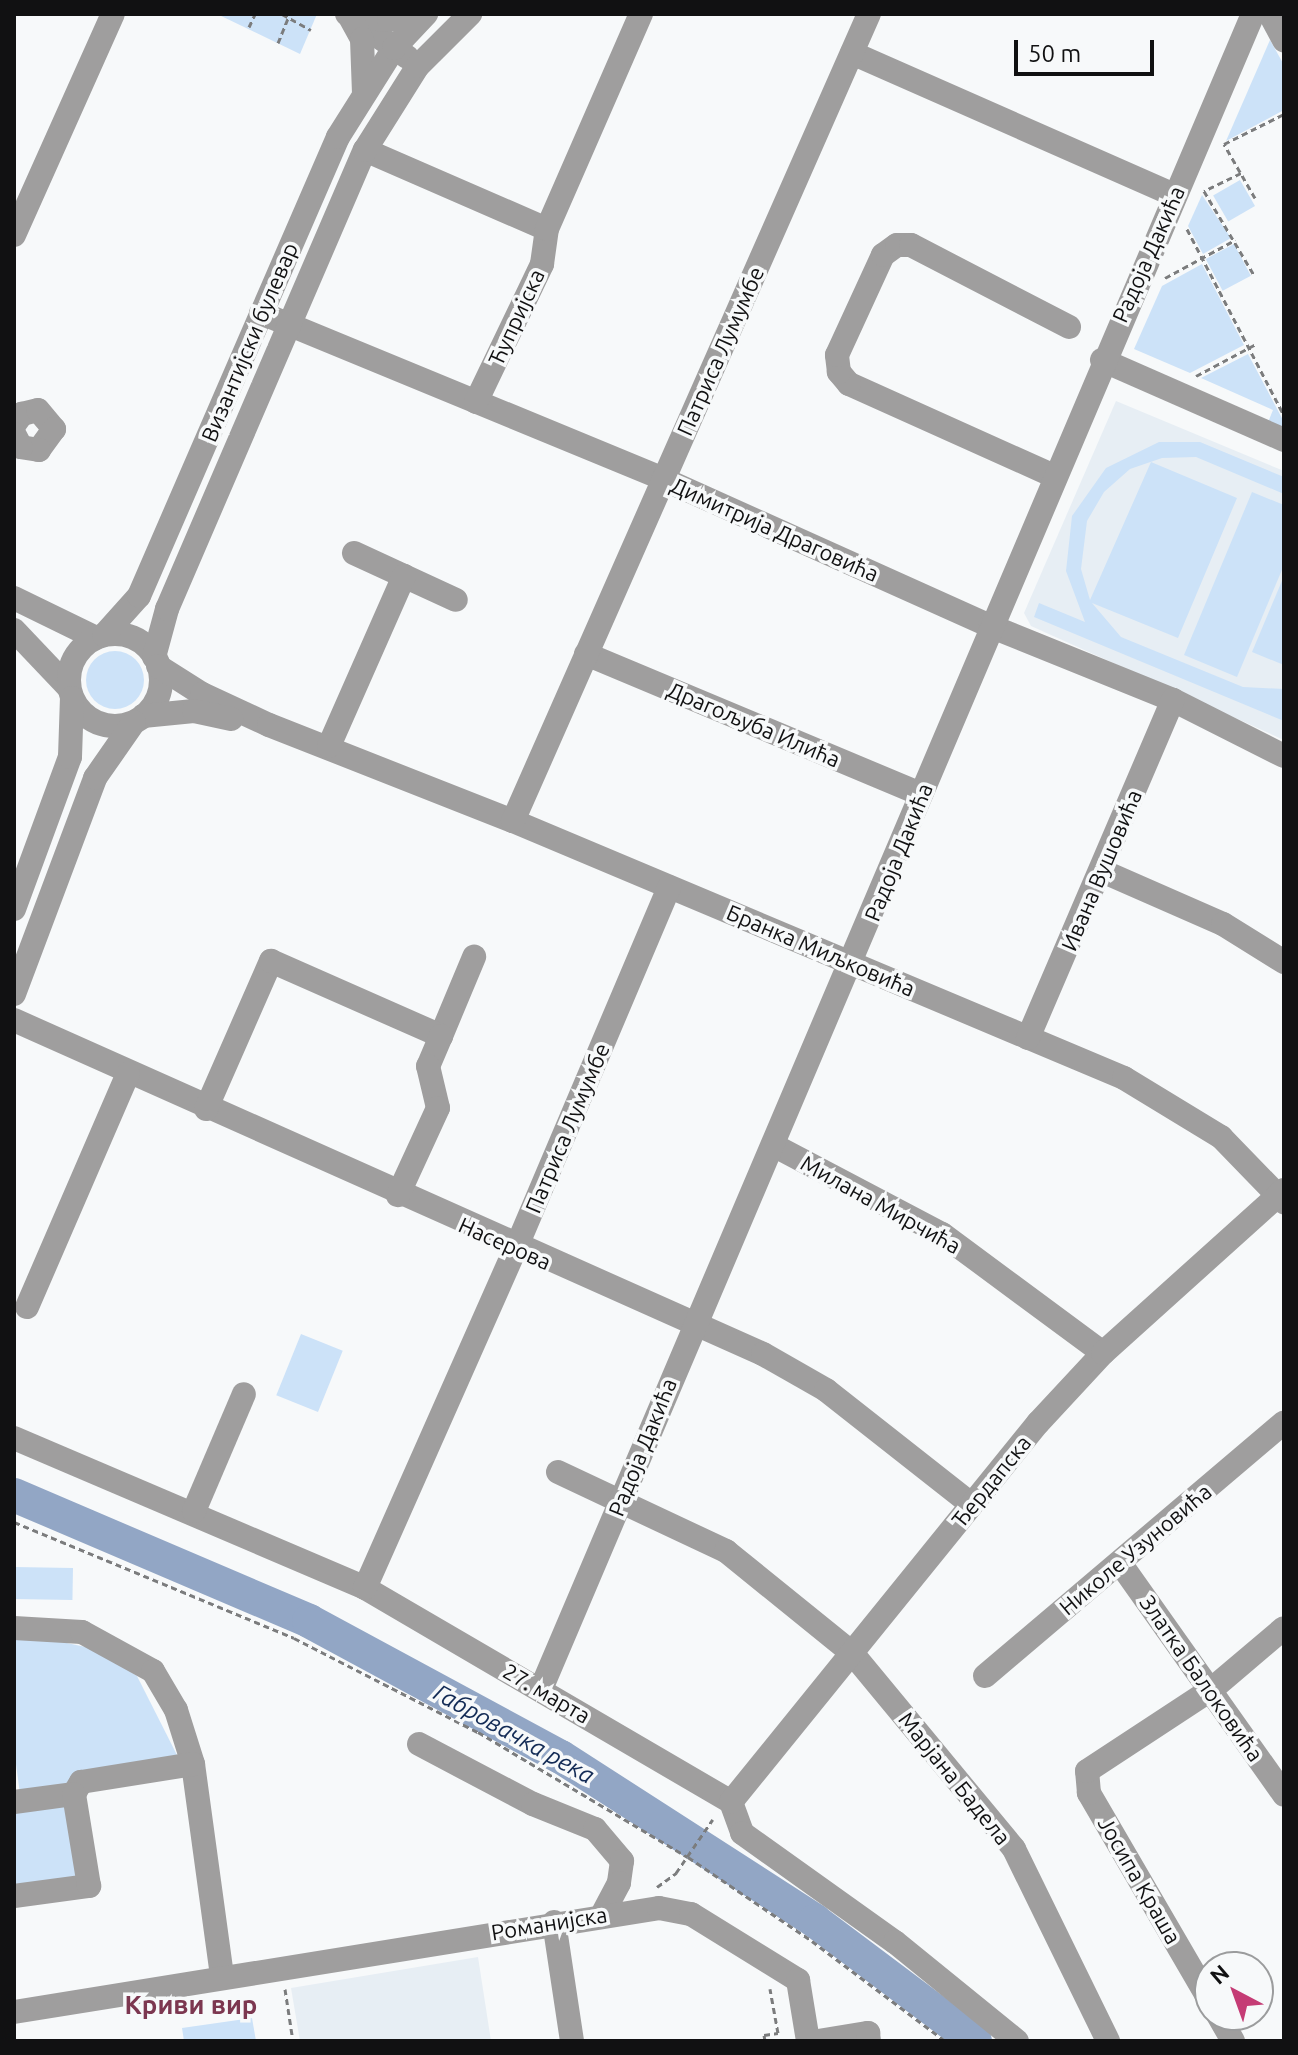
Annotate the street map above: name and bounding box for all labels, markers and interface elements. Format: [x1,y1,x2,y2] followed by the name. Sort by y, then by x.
[1018,24,1158,74] scale bar
[1028,40,1081,67] text: 50 m
[1106,182,1190,326] street label: Радоја Дакића
[195,238,303,446] street label: Византијски булевар
[671,262,769,440] street label: Патриса Лумумбе
[482,265,550,369] street label: Ћупријска
[667,471,883,587] street label: Димитрија Драговића
[664,676,844,772] street label: Драгољуба Илића
[858,779,938,925] street label: Радоја Дакића
[1055,785,1147,955] street label: Ивана Вушовића
[723,898,919,1002] street label: Бранка Миљковића
[519,1039,615,1217] street label: Патриса Лумумбе
[796,1149,966,1259] street label: Милана Мирчића
[455,1211,555,1275] street label: Насерова
[602,1374,682,1520] street label: Радоја Дакића
[946,1430,1036,1532] street label: Ђердапска
[1054,1478,1216,1620] street label: Николе Узуновића
[1135,1590,1269,1766] street label: Златка Балоковића
[499,1657,595,1729] street label: 27. марта
[429,1678,599,1790] water label: Габровачка река
[893,1706,1017,1850] street label: Марјана Бадела
[1093,1812,1187,1948] street label: Јосипа Краша
[489,1901,609,1945] street label: Романијска
[1194,1951,1274,2031] north arrow
[1205,1959,1234,1989] text: N
[125,1989,257,2021] district label: Криви вир

